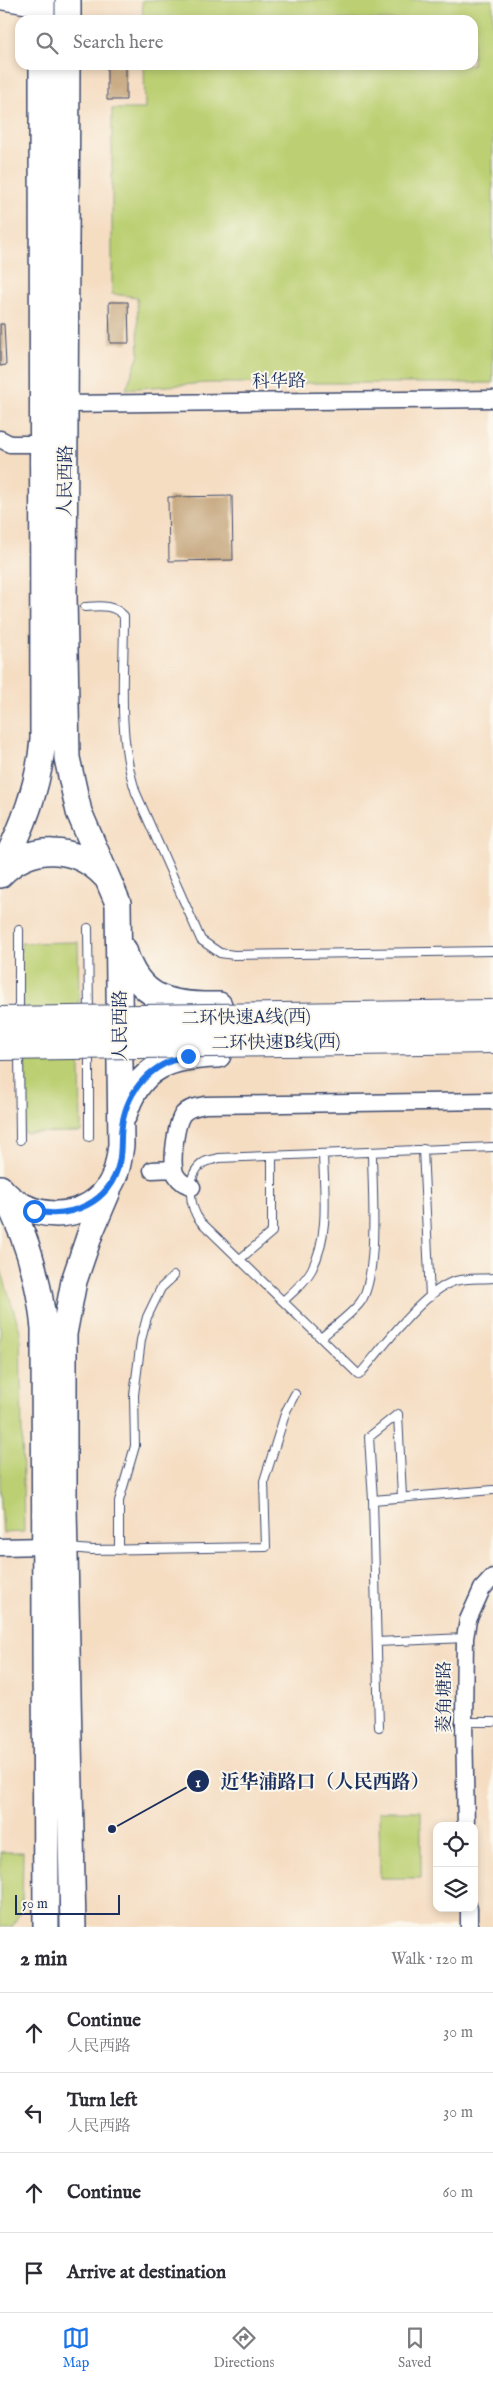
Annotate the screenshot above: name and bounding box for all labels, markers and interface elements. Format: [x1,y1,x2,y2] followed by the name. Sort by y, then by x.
[15,15,478,70] search box
[33,29,61,57] icon: search
[73,31,164,55] text: Search here
[252,371,306,394] street label: 科华路
[54,445,79,517] street label: 人民西路
[110,990,133,1062] street label: 人民西路
[181,1006,311,1031] street label: 二环快速A线(西)
[211,1031,341,1056] street label: 二环快速B线(西)
[177,1045,200,1068] route end
[23,1200,46,1223] route start
[434,1661,457,1733] street label: 菱角塘路
[186,1764,440,1798] callout: 近华浦路口（人民西路）
[220,1771,430,1795] text: 近华浦路口（人民西路）
[195,1773,201,1792] text: 1
[433,1822,478,1912] map controls
[433,1822,478,1867] button: locate
[433,1867,478,1912] button: layers
[15,1892,120,1915] scale bar
[22,1895,48,1913] text: 50 m
[20,1946,67,1973] text: 2 min
[391,1950,473,1970] text: Walk · 120 m
[67,2009,141,2033] text: Continue
[20,2019,48,2047] icon: ahead
[443,2023,473,2043] text: 30 m
[67,2037,131,2057] text: 人民西路
[67,2089,138,2113] text: Turn left
[20,2099,48,2127] icon: left
[443,2103,473,2123] text: 30 m
[67,2117,131,2137] text: 人民西路
[20,2179,48,2207] icon: ahead
[67,2181,141,2205] text: Continue
[443,2183,473,2203] text: 60 m
[20,2259,48,2287] icon: arrive
[67,2261,226,2285] text: Arrive at destination
[62,2324,90,2372] tab: Map
[213,2324,274,2372] tab: Directions
[398,2324,431,2372] tab: Saved

